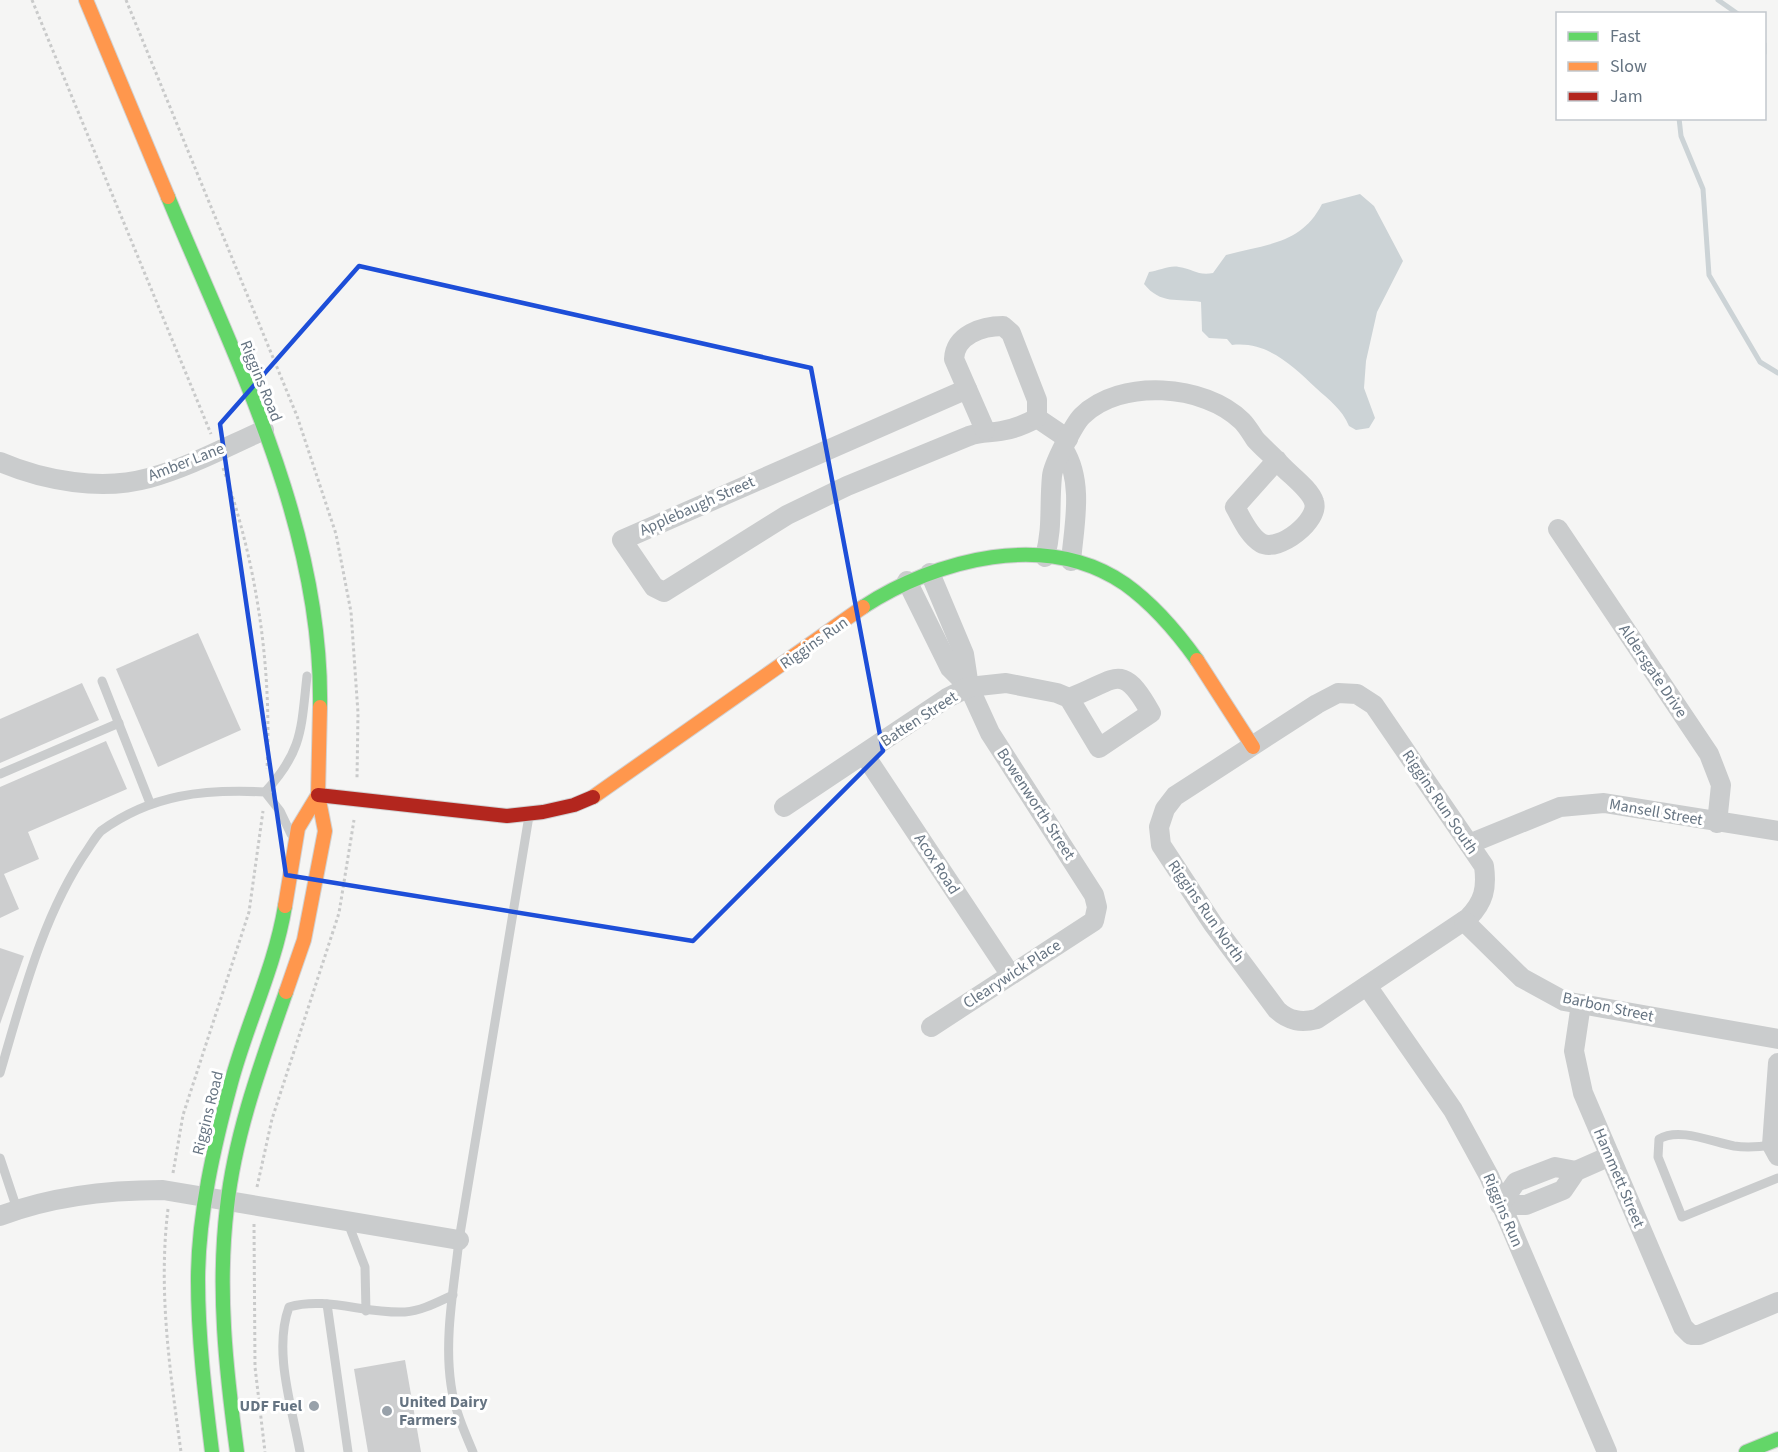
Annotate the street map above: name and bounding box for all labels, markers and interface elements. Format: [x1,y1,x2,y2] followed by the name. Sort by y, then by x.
[1556,12,1766,120] legend
[1610,24,1641,49] text: Fast
[1610,54,1647,79] text: Slow
[1610,84,1643,109] text: Jam
[235,337,287,425] street label: Riggins Road
[145,437,227,487] street label: Amber Lane
[636,471,759,541] street label: Applebaugh Street
[776,612,852,674] street label: Riggins Run
[1614,620,1692,722] street label: Aldersgate Drive
[876,686,962,752] street label: Batten Street
[992,744,1081,865] street label: Bowenworth Street
[1397,745,1483,859] street label: Riggins Run South
[1608,793,1705,831] street label: Mansell Street
[909,829,965,899] street label: Acox Road
[1163,855,1249,967] street label: Riggins Run North
[959,934,1065,1014] street label: Clearywick Place
[1560,987,1656,1028] street label: Barbon Street
[187,1069,229,1157] street label: Riggins Road
[1588,1125,1650,1232] street label: Hammett Street
[1478,1170,1528,1250] street label: Riggins Run
[399,1391,488,1431] place label: United Dairy Farmers
[240,1395,302,1417] place label: UDF Fuel
[307,1399,321,1413] marker: UDF Fuel
[380,1404,394,1418] marker: United Dairy Farmers

